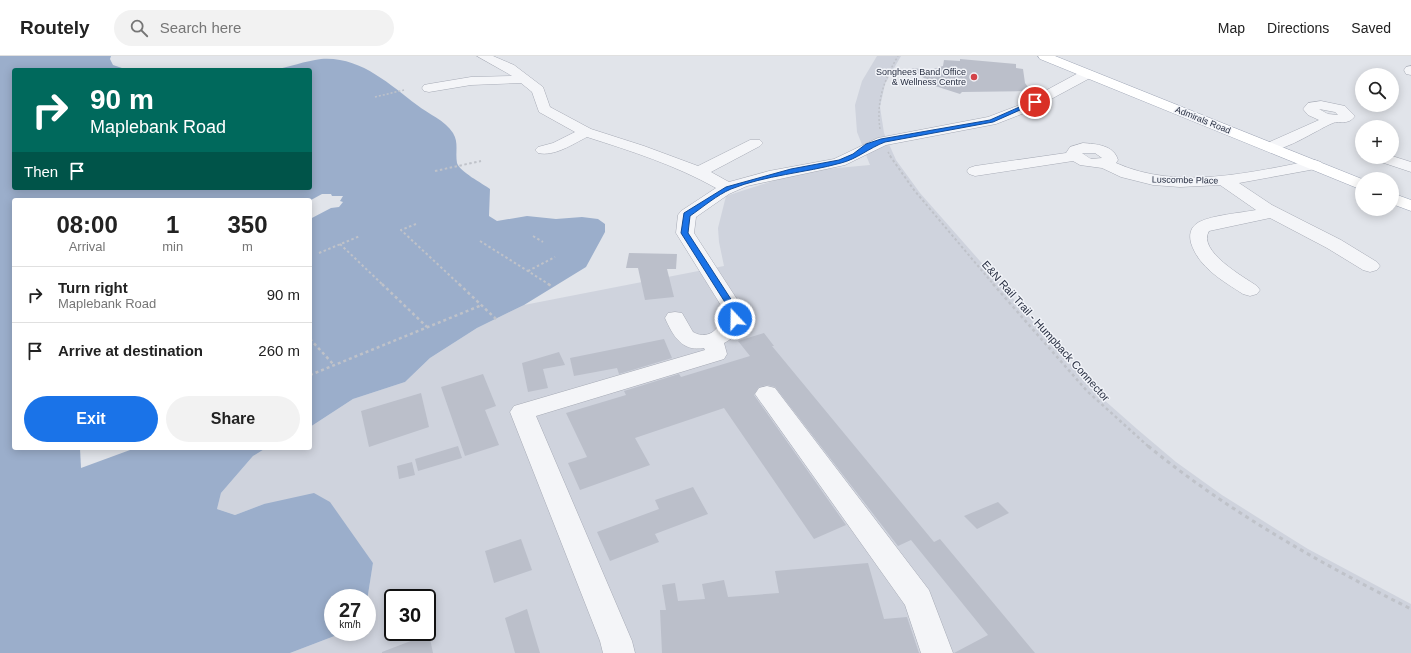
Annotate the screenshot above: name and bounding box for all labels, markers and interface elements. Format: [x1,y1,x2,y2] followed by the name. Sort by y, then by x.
[114,10,394,46] search box
[20,17,90,38] text: Routely
[128,17,150,39] icon: search
[160,19,241,36] text: Search here
[1218,20,1245,36] text: Map
[1267,20,1329,36] text: Directions
[1351,20,1391,36] text: Saved
[876,67,966,87] place label: Songhees Band Office & Wellness Centre
[1355,68,1399,216] map controls
[1355,68,1399,112] button: search
[969,72,979,82] marker: Songhees Band Office & Wellness Centre
[24,84,76,136] icon: right
[90,84,154,115] text: 90 m
[1018,85,1052,119] pin
[1024,91,1046,113] icon: arrive
[1174,104,1232,136] street label: Admirals Road
[90,117,226,137] text: Maplebank Road
[1355,120,1399,164] button: +
[66,160,88,182] icon: arrive
[24,163,58,180] text: Then
[1355,172,1399,216] button: −
[1152,174,1218,186] street label: Luscombe Place
[56,211,118,238] text: 08:00
[166,211,179,238] text: 1
[228,211,268,238] text: 350
[69,239,106,254] text: Arrival
[162,239,183,254] text: min
[242,239,253,254] text: m
[980,258,1112,404] street label: E&N Rail Trail - Humpback Connector
[58,279,128,296] text: Turn right
[24,284,46,306] icon: right
[267,286,300,303] text: 90 m
[58,296,156,311] text: Maplebank Road
[714,298,756,340] position arrow
[24,340,46,362] icon: arrive
[58,342,203,359] text: Arrive at destination
[258,342,300,359] text: 260 m
[24,396,158,442] button: Exit
[166,396,300,442] button: Share
[384,589,436,641] speed limit sign: 30
[339,599,361,621] text: 27
[339,619,361,630] text: km/h

